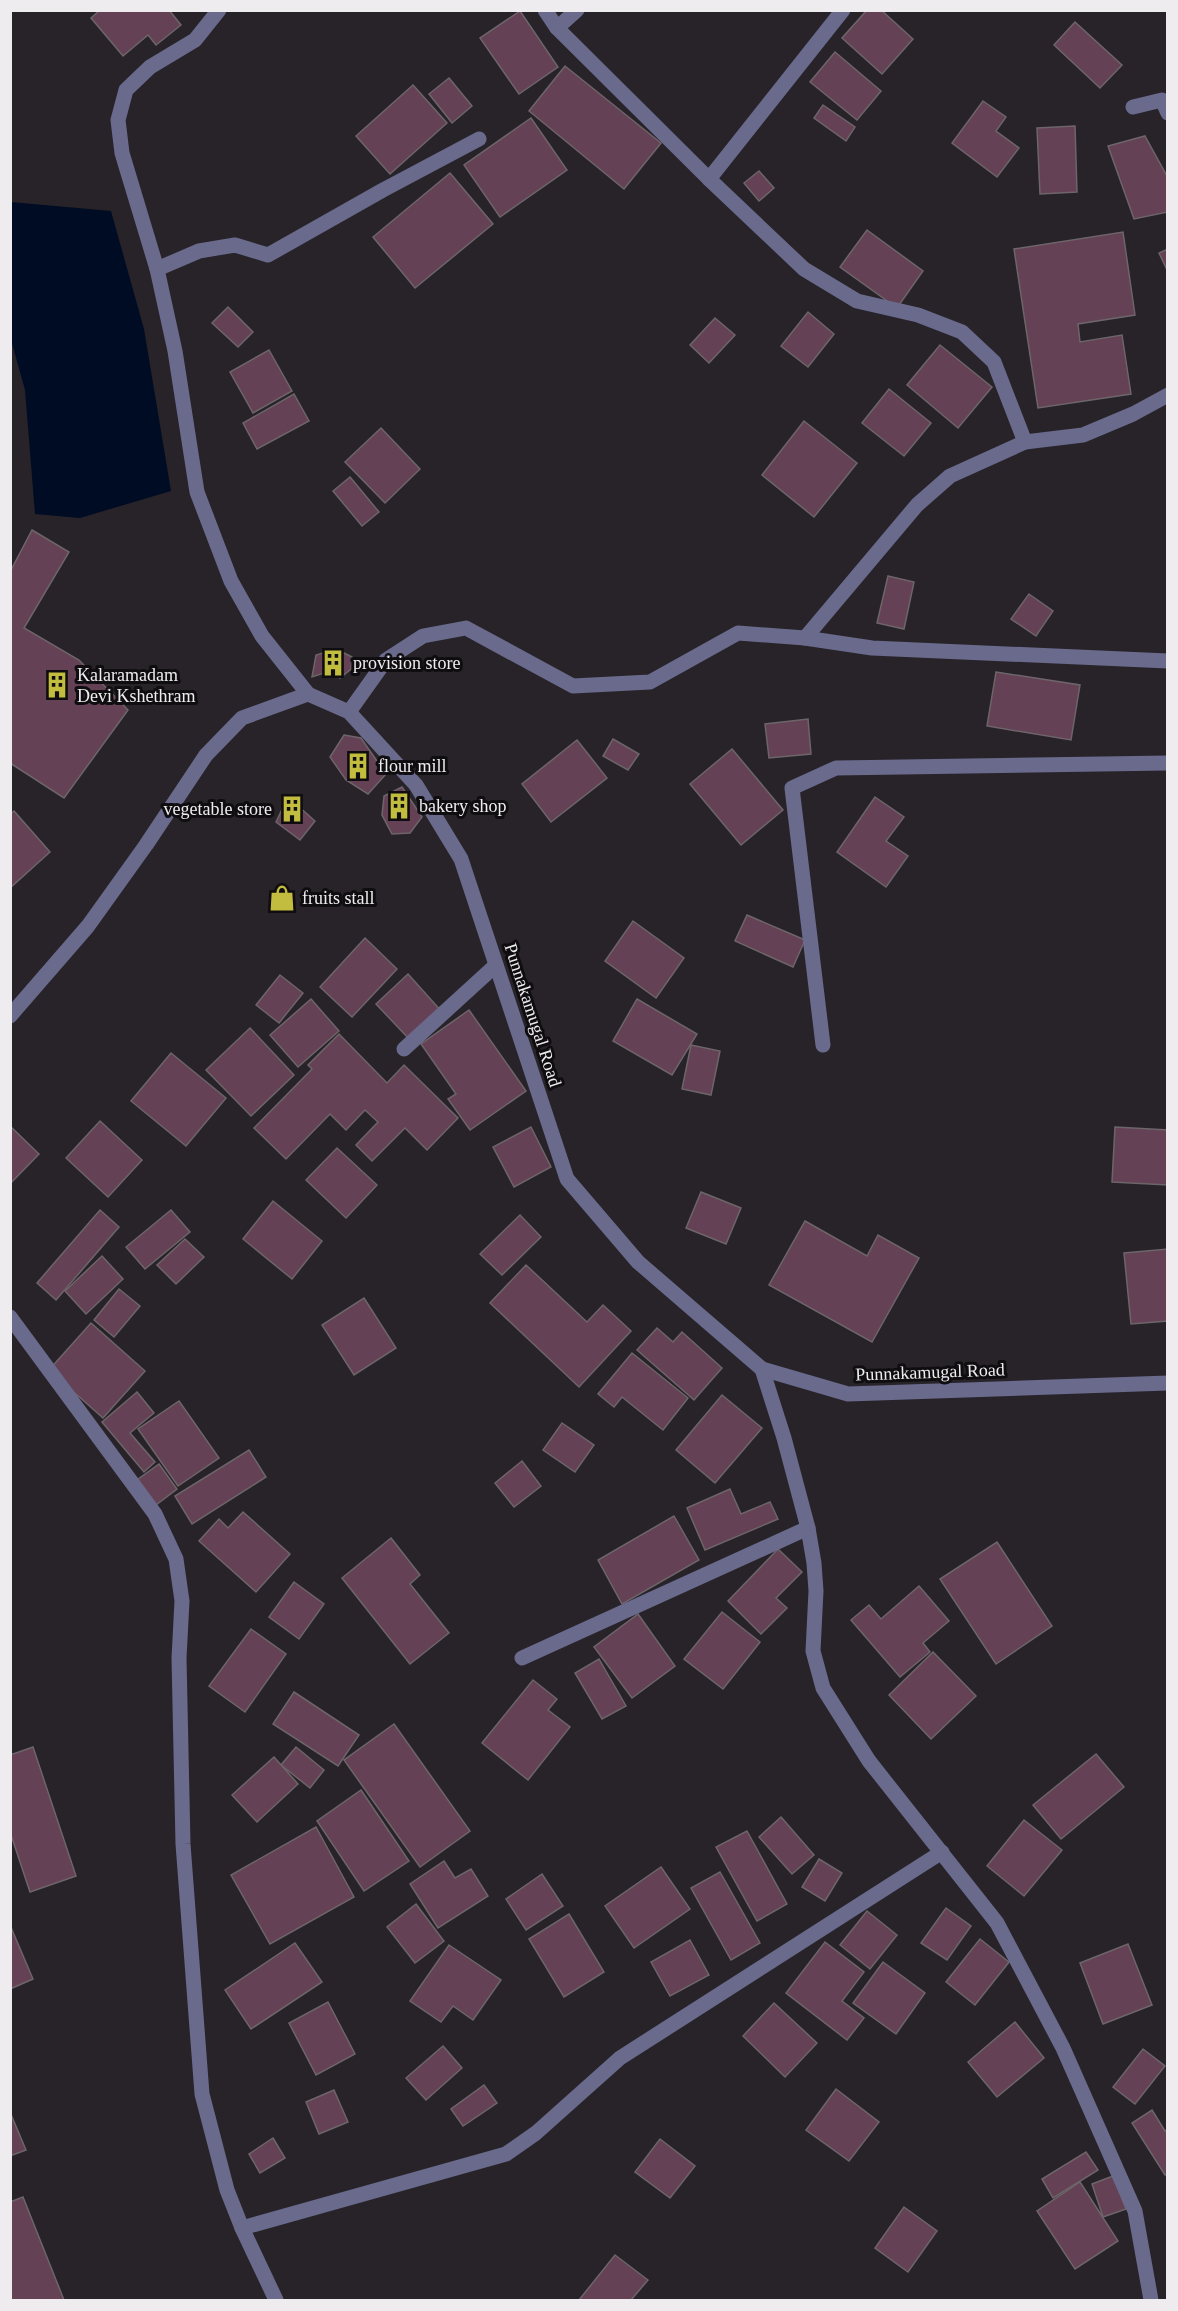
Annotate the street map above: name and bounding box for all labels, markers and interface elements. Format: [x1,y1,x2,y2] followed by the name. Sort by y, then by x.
[318,648,348,678] building icon: provision store
[353,653,461,673] place label: provision store
[77,665,195,706] place label: Kalaramadam Devi Kshethram
[42,670,72,700] building icon: Kalaramadam Devi Kshethram
[343,751,373,781] building icon: flour mill
[378,756,447,776] place label: flour mill
[384,791,414,821] building icon: bakery shop
[277,794,307,824] building icon: vegetable store
[419,796,506,816] place label: bakery shop
[164,799,272,819] place label: vegetable store
[267,883,297,913] shop icon: fruits stall
[302,888,375,908] place label: fruits stall
[500,941,566,1089] street label: Punnakamugal Road
[855,1359,1005,1385] street label: Punnakamugal Road

